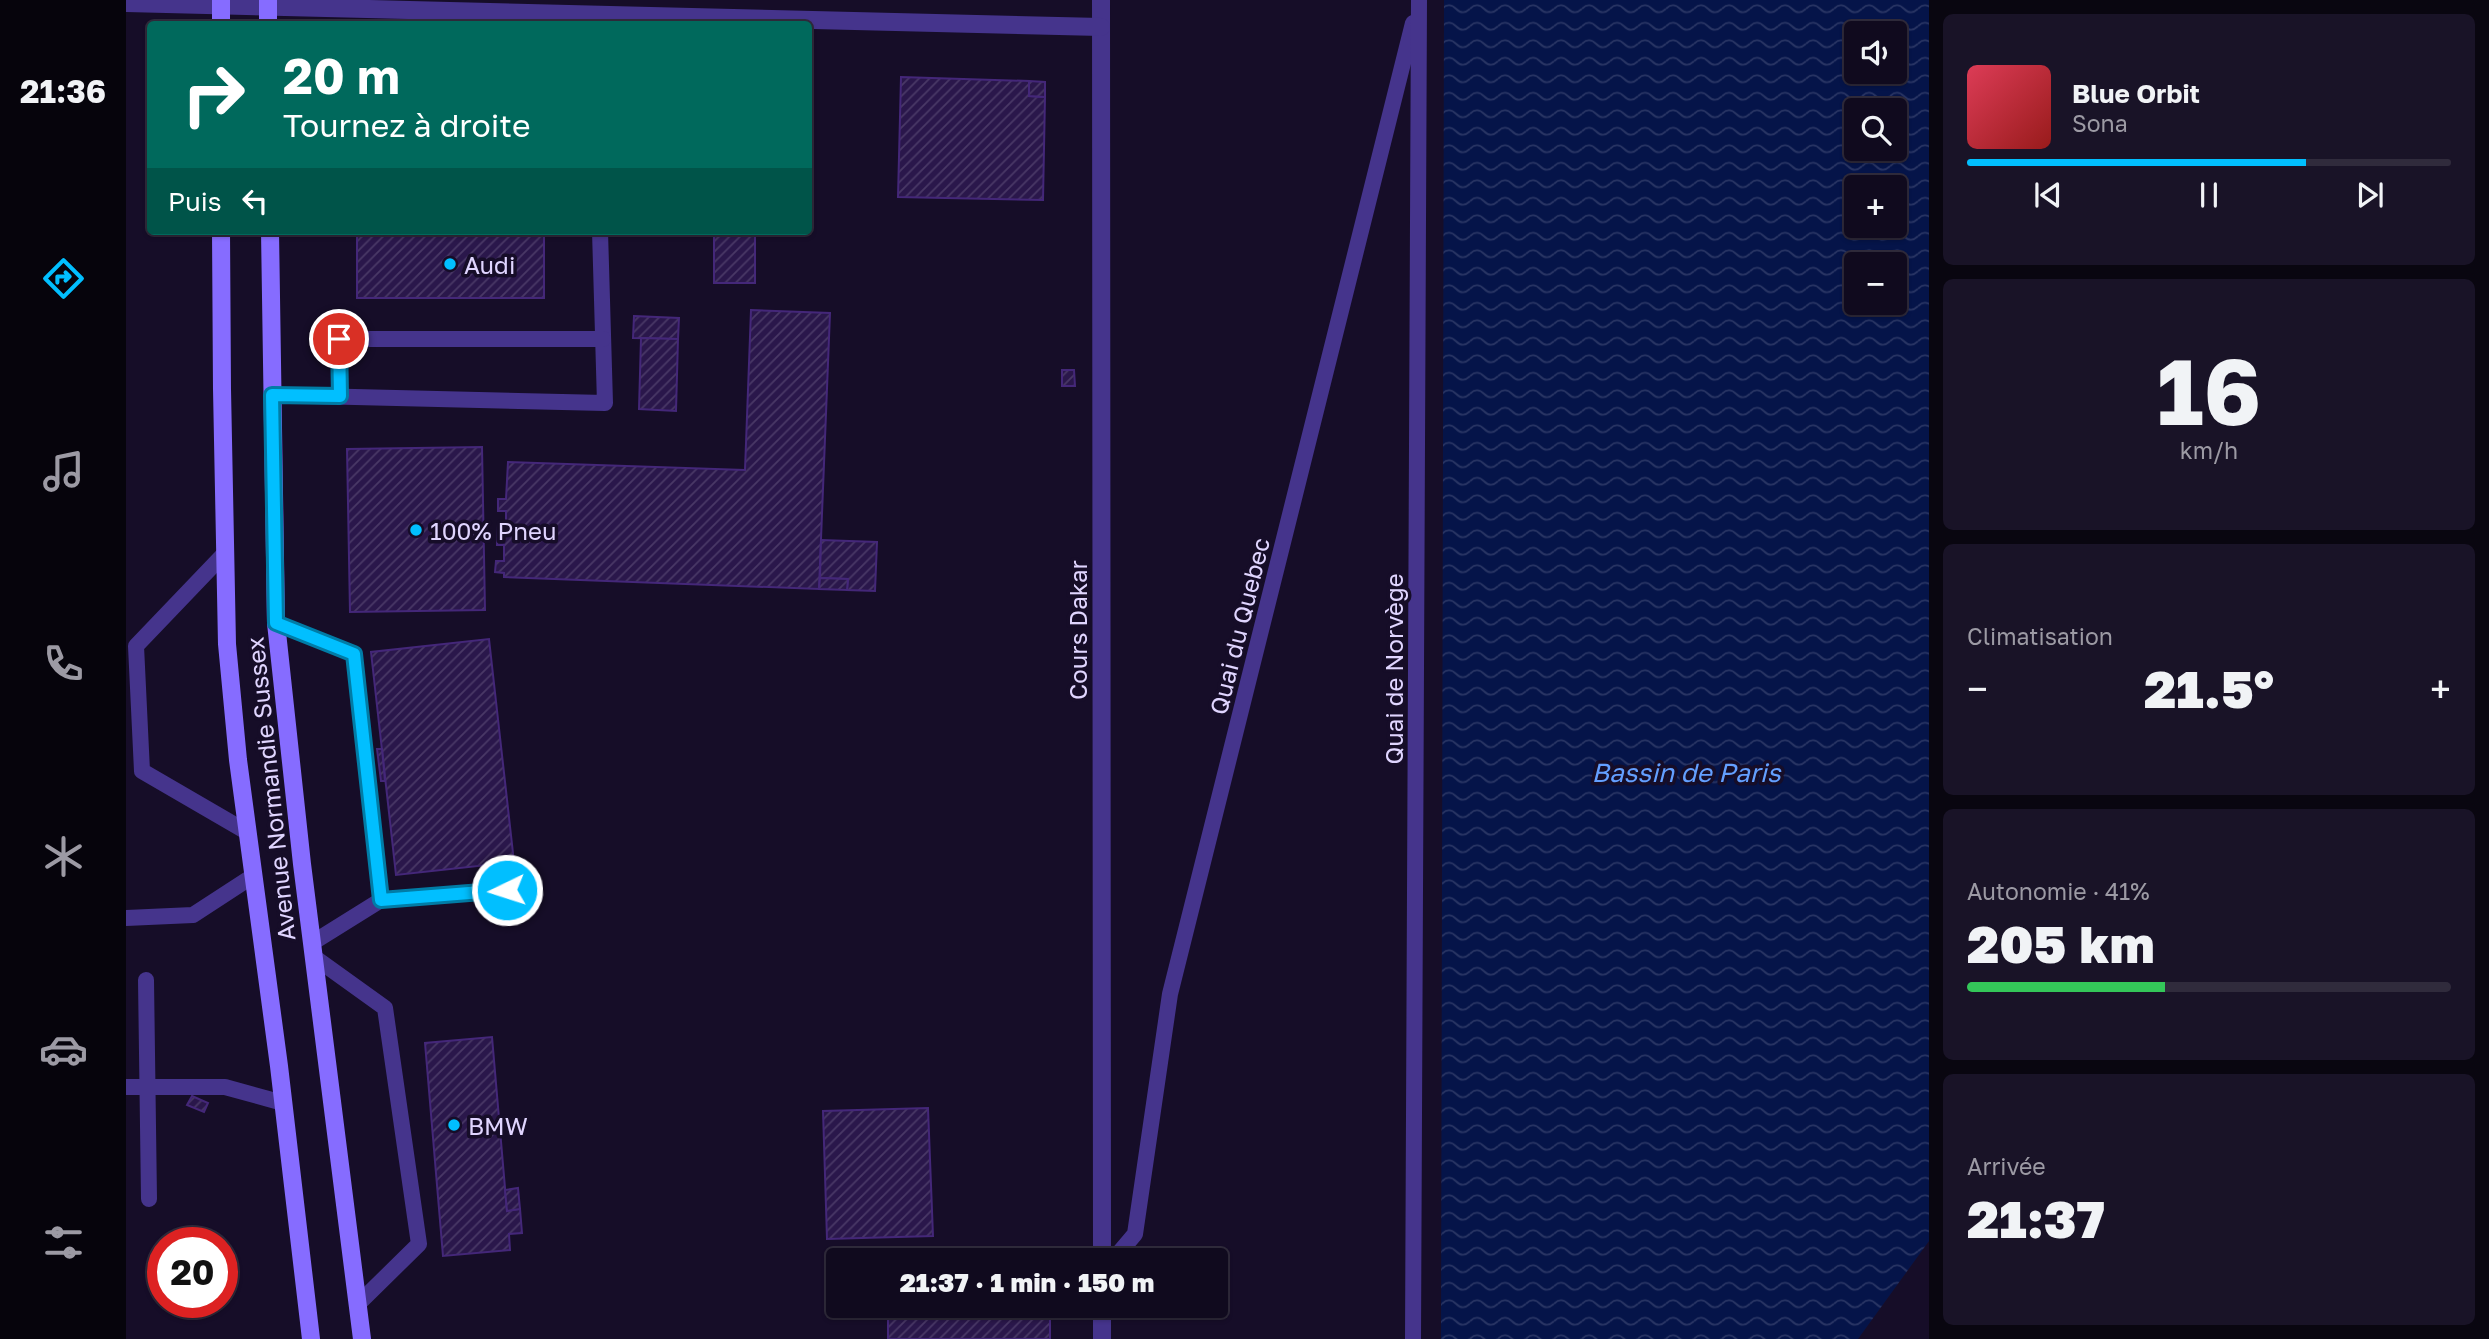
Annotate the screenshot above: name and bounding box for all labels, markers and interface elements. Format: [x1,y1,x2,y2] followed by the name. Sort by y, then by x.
[1844,21,1907,315] map controls
[1844,21,1907,84] button: sound
[283,46,400,105] text: 20 m
[168,49,259,140] icon: right
[20,72,106,110] text: 21:36
[2072,78,2200,109] text: Blue Orbit
[1844,98,1907,161] button: search
[283,106,531,144] text: Tournez à droite
[2072,109,2128,137] text: Sona
[1844,175,1907,238] button: +
[2029,176,2067,214] icon: previous
[2190,176,2228,214] icon: pause
[2351,176,2389,214] icon: next
[236,182,274,220] icon: left
[168,186,222,217] text: Puis
[464,250,515,279] place label: Audi
[1844,252,1907,315] button: −
[39,254,88,303] icon: directions
[442,256,458,272] marker: Audi
[309,309,369,369] pin
[320,320,358,358] icon: arrive
[2157,336,2261,445] text: 16
[2180,436,2238,464] text: km/h
[39,447,88,496] icon: music
[430,516,556,545] place label: 100% Pneu
[408,522,424,538] marker: 100% Pneu
[1203,534,1275,718] street label: Quai du Quebec
[1063,560,1092,700] street label: Cours Dakar
[1379,573,1408,765] street label: Quai de Norvège
[1967,622,2113,650] text: Climatisation
[240,636,300,942] street label: Avenue Normandie Sussex
[39,639,88,688] icon: phone
[2144,657,2274,719] text: 21.5°
[1967,666,1988,711] text: −
[2430,666,2451,711] text: +
[1591,757,1782,788] water label: Bassin de Paris
[39,832,88,881] icon: climate
[470,853,544,927] position arrow
[1967,877,2150,905] text: Autonomie · 41%
[1967,912,2155,974] text: 205 km
[39,1025,88,1074] icon: car
[468,1111,528,1140] place label: BMW
[446,1117,462,1133] marker: BMW
[1967,1152,2046,1180] text: Arrivée
[1967,1187,2105,1249] text: 21:37
[39,1218,88,1267] icon: filters
[147,1227,238,1318] speed limit sign: 20
[900,1267,1154,1298] text: 21:37 · 1 min · 150 m

